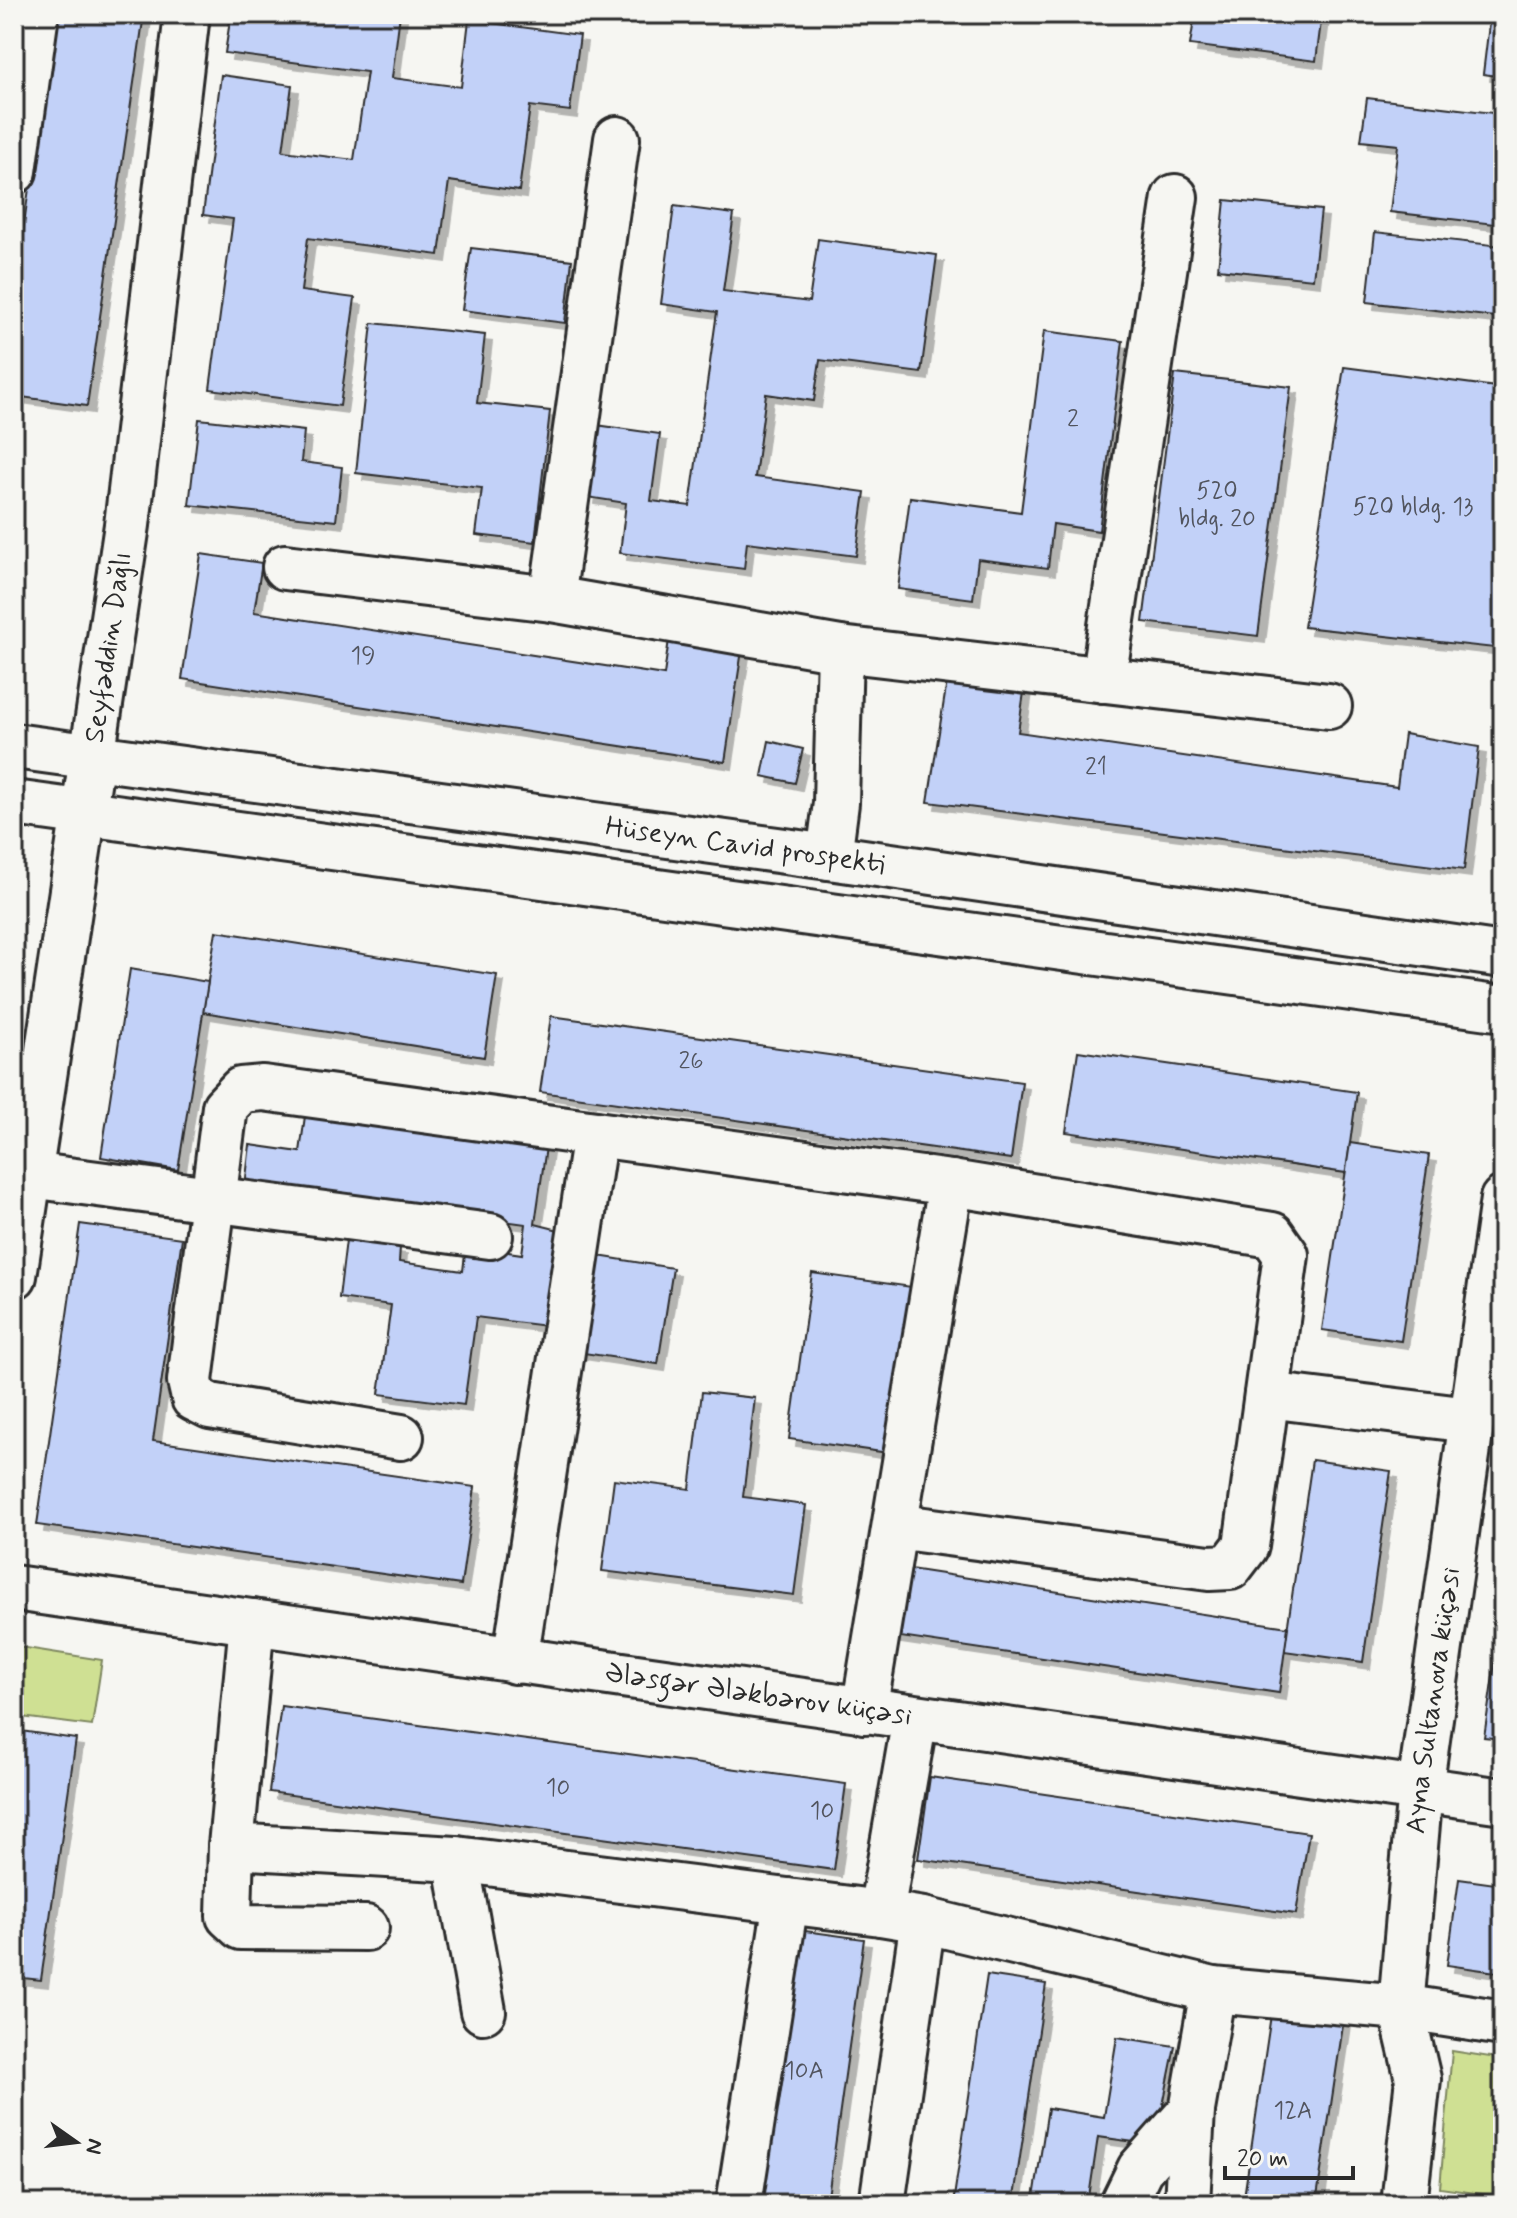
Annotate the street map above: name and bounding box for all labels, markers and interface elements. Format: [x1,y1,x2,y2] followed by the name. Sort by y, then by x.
[1067,404,1079,435] house number: 2
[1178,476,1256,535] house number: 520 bldg. 20
[1353,492,1473,523] house number: 520 bldg. 13
[76,549,141,745] street label: Seyfəddin Dağlı
[350,641,376,672] house number: 19
[1085,752,1107,783] house number: 21
[603,808,888,883] street label: Hüseyn Cavid prospekti
[678,1046,704,1077] house number: 26
[1398,1565,1470,1836] street label: Ayna Sultanova küçəsi
[603,1654,914,1735] street label: Ələsgər Ələkbərov küçəsi
[546,1773,570,1804] house number: 10
[810,1796,834,1827] house number: 10
[784,2056,824,2087] house number: 10A
[1273,2096,1313,2127] house number: 12A
[36,2102,116,2182] north arrow
[1225,2130,1353,2180] scale bar
[78,2136,109,2157] text: N
[1237,2144,1288,2175] text: 20 m

